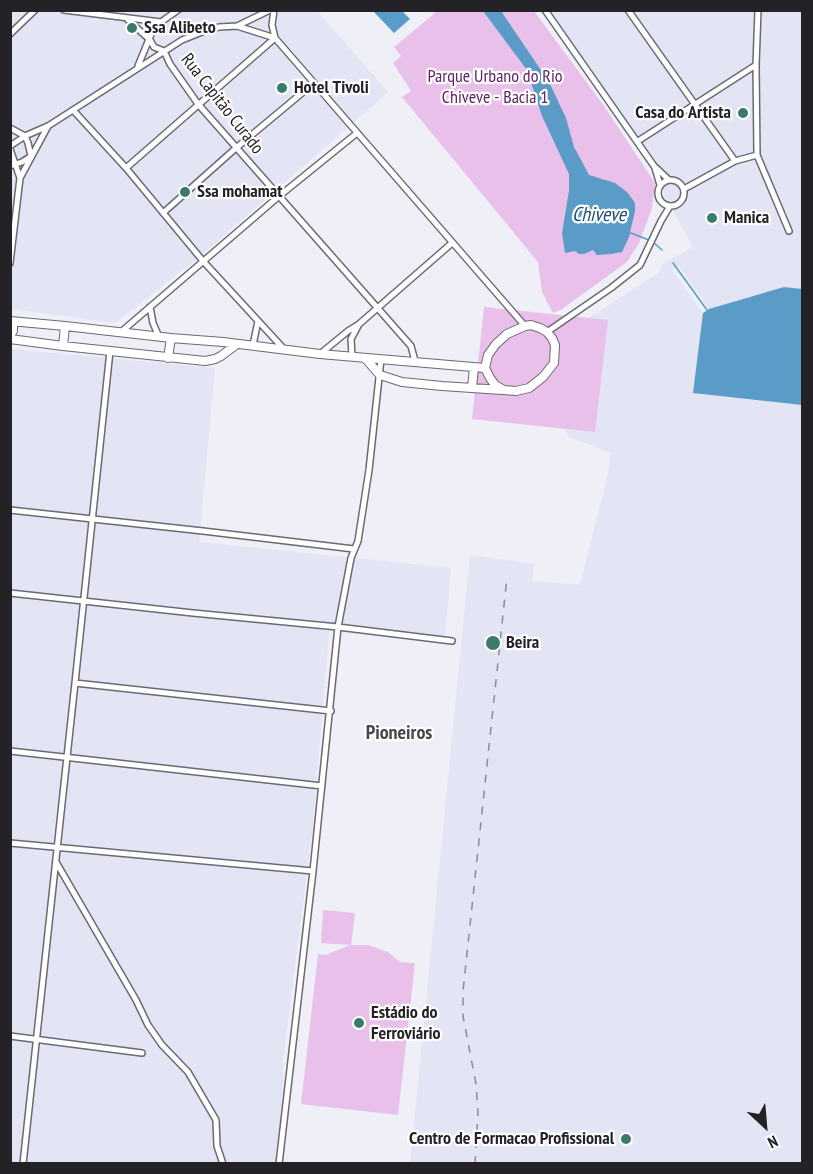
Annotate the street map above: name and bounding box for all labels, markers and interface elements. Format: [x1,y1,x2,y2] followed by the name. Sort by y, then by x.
[144,17,216,39] place label: Ssa Alibeto
[125,21,139,35] marker: Ssa Alibeto
[176,49,268,159] street label: Rua Capitão Curado
[427,66,563,109] park label: Parque Urbano do Rio Chiveve - Bacia 1
[294,77,369,99] place label: Hotel Tivoli
[275,81,289,95] marker: Hotel Tivoli
[635,102,731,124] place label: Casa do Artista
[736,106,750,120] marker: Casa do Artista
[197,181,282,203] place label: Ssa mohamat
[178,185,192,199] marker: Ssa mohamat
[572,203,626,227] water label: Chiveve
[724,207,769,229] place label: Manica
[705,211,719,225] marker: Manica
[506,632,539,654] place label: Beira
[484,634,502,652] marker: Beira
[366,721,432,745] district label: Pioneiros
[371,1002,441,1044] place label: Estádio do Ferroviário
[352,1016,366,1030] marker: Estádio do Ferroviário
[735,1096,795,1156] north arrow
[409,1128,614,1150] place label: Centro de Formacao Profissional
[765,1131,781,1153] text: N
[619,1132,633,1146] marker: Centro de Formacao Profissional

